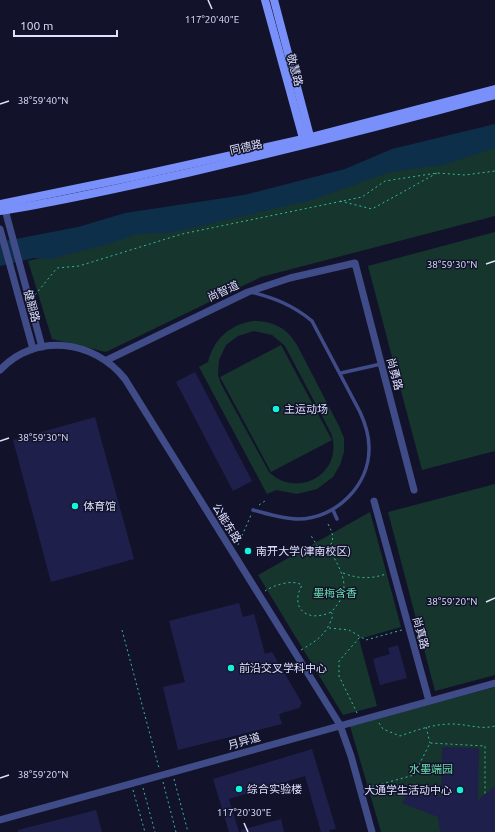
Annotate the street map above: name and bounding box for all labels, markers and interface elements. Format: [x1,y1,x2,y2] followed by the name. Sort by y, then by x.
[14,12,117,38] scale bar
[185,14,240,25] text: 117°20'40"E
[20,19,53,32] text: 100 m
[285,53,305,87] street label: 敬慧路
[18,95,68,106] text: 38°59'40"N
[229,137,263,157] street label: 同德路
[427,259,477,270] text: 38°59'30"N
[206,279,240,303] street label: 尚智道
[22,289,42,323] street label: 健翮路
[385,357,405,391] street label: 尚勇路
[284,403,328,415] place label: 主运动场
[271,404,281,414] marker: 主运动场
[18,432,68,443] text: 38°59'30"N
[83,500,116,512] place label: 体育馆
[70,501,80,511] marker: 体育馆
[210,501,244,545] street label: 公能东路
[256,545,351,558] place label: 南开大学(津南校区)
[243,546,253,556] marker: 南开大学(津南校区)
[313,587,357,599] park label: 墨梅含香
[427,596,477,607] text: 38°59'20"N
[411,616,431,650] street label: 尚真路
[239,662,327,674] place label: 前沿交叉学科中心
[226,663,236,673] marker: 前沿交叉学科中心
[226,731,262,751] street label: 月异道
[409,763,453,775] park label: 水墨端园
[18,769,68,780] text: 38°59'20"N
[247,783,302,795] place label: 综合实验楼
[234,784,244,794] marker: 综合实验楼
[364,784,452,796] place label: 大通学生活动中心
[455,785,465,795] marker: 大通学生活动中心
[217,807,272,818] text: 117°20'30"E

